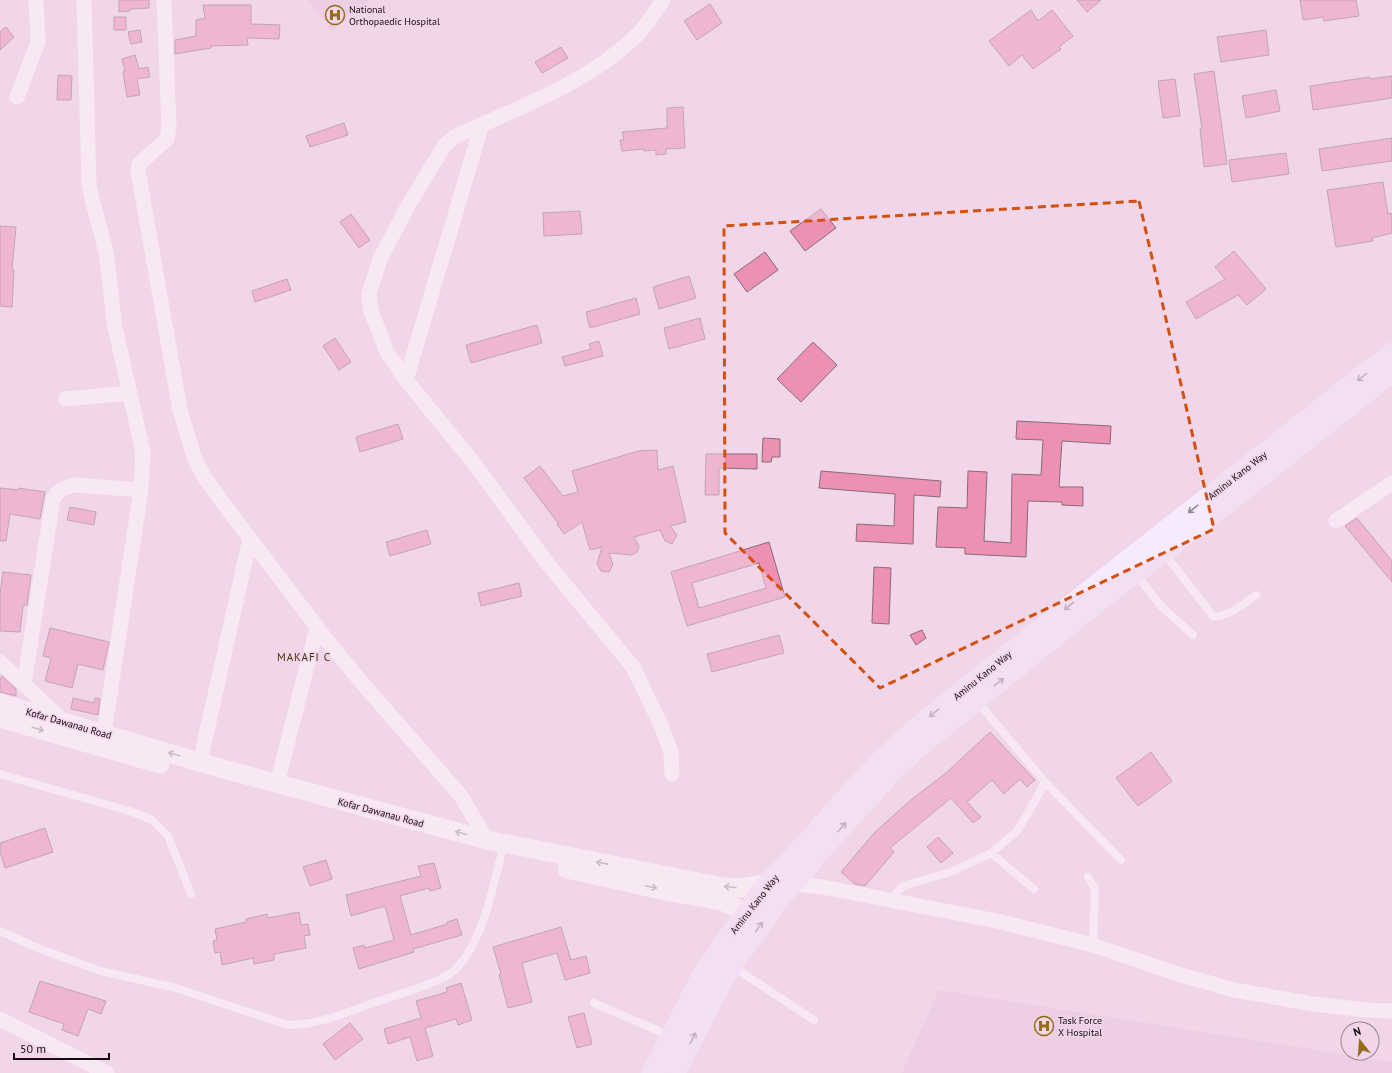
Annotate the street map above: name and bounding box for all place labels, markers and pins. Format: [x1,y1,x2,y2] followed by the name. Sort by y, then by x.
[349,3,440,28] place label: National Orthopaedic Hospital
[324,4,346,26] hospital icon: National Orthopaedic Hospital
[1058,1014,1102,1039] place label: Task Force X Hospital
[1033,1015,1055,1037] hospital icon: Task Force X Hospital

